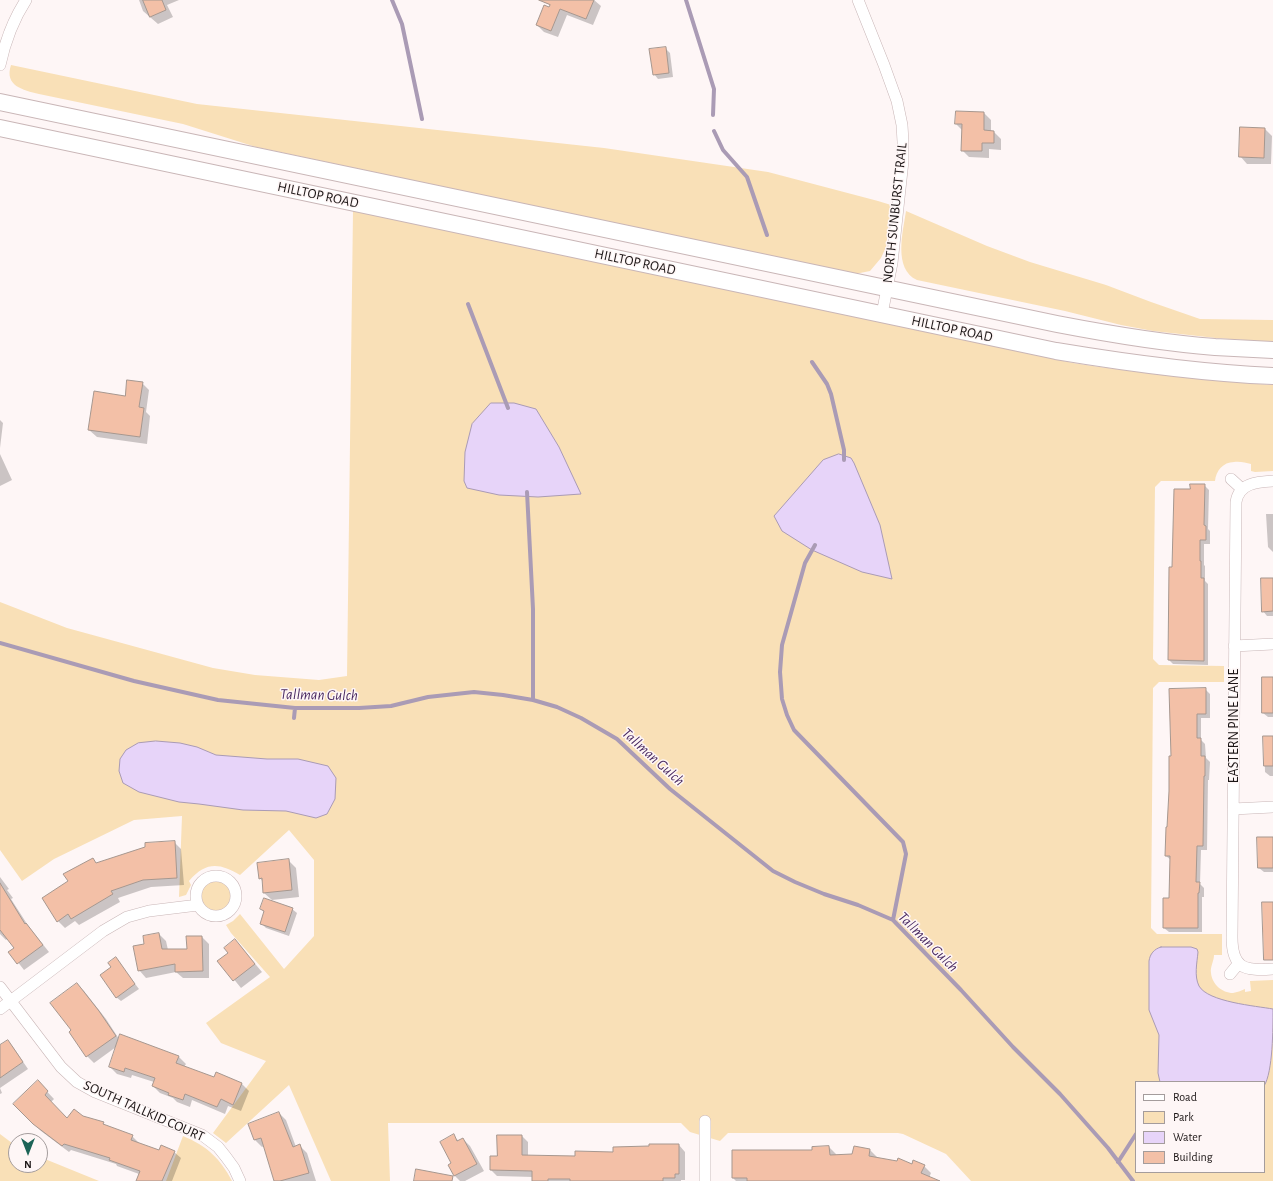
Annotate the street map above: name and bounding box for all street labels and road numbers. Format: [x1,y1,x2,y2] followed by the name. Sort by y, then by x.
[879,142,911,284] street label: NORTH SUNBURST TRAIL
[276,178,360,212] street label: HILLTOP ROAD
[593,245,677,279] street label: HILLTOP ROAD
[910,312,994,346] street label: HILLTOP ROAD
[1226,669,1242,783] street label: EASTERN PINE LANE
[81,1077,207,1145] street label: SOUTH TALLKID COURT

